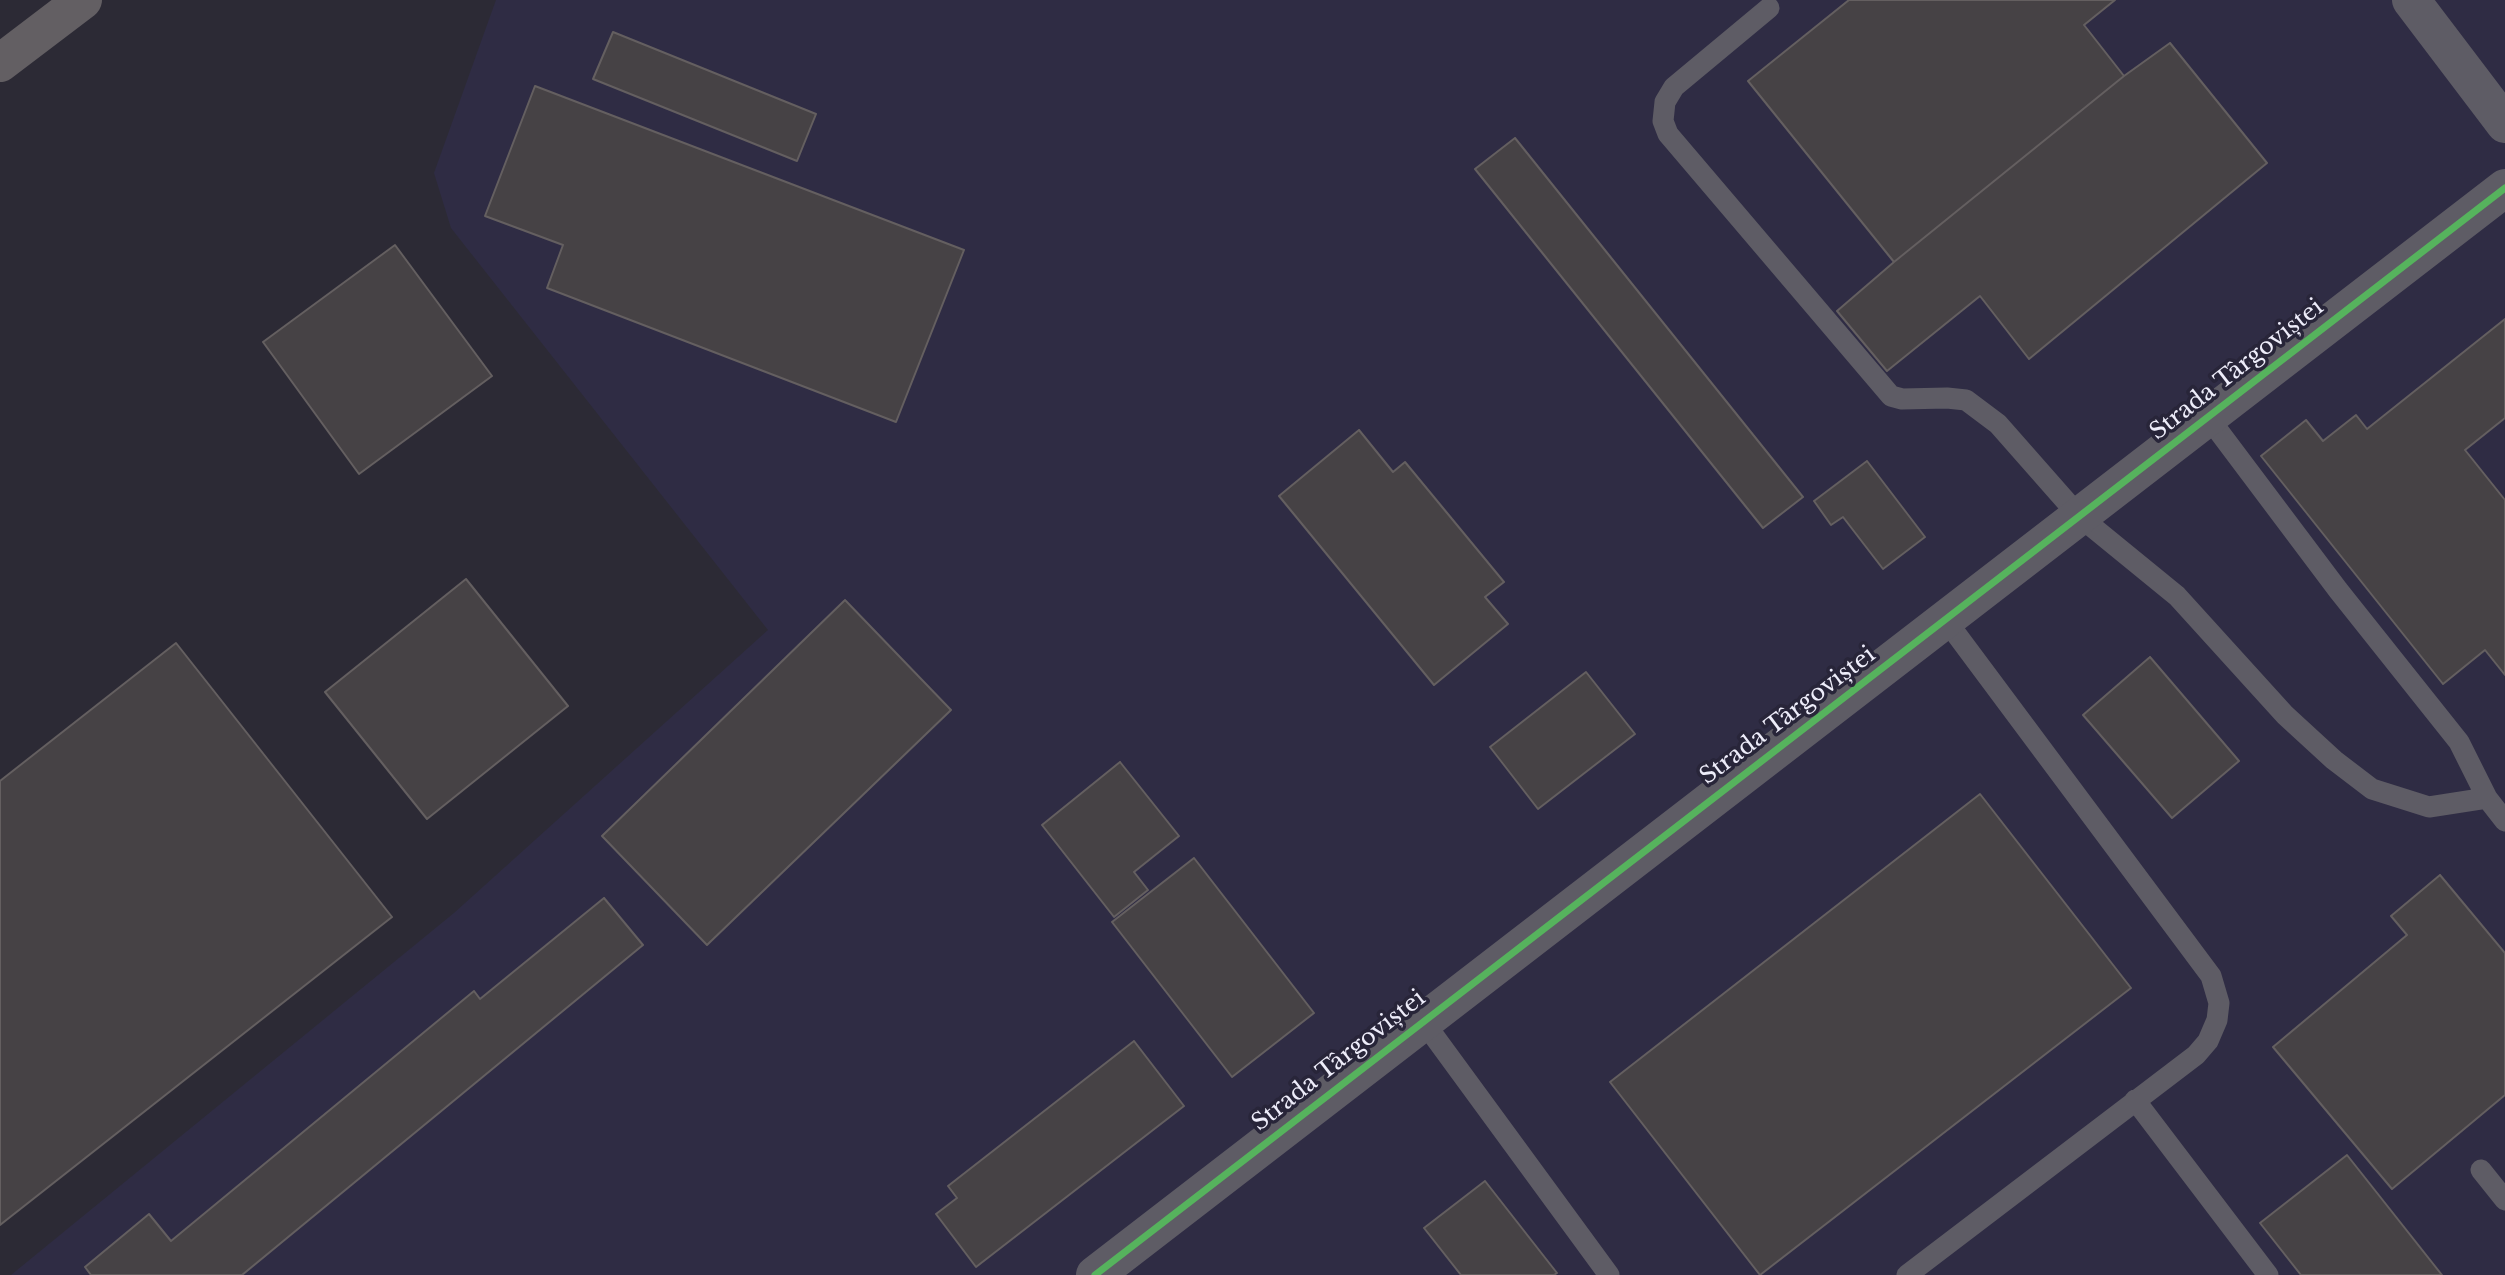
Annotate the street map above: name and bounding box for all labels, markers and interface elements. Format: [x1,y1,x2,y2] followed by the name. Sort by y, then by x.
[2145,294,2329,446] street label: Strada Târgoviștei
[1695,641,1881,791] street label: Strada Târgoviștei
[1247,985,1431,1137] street label: Strada Târgoviștei

